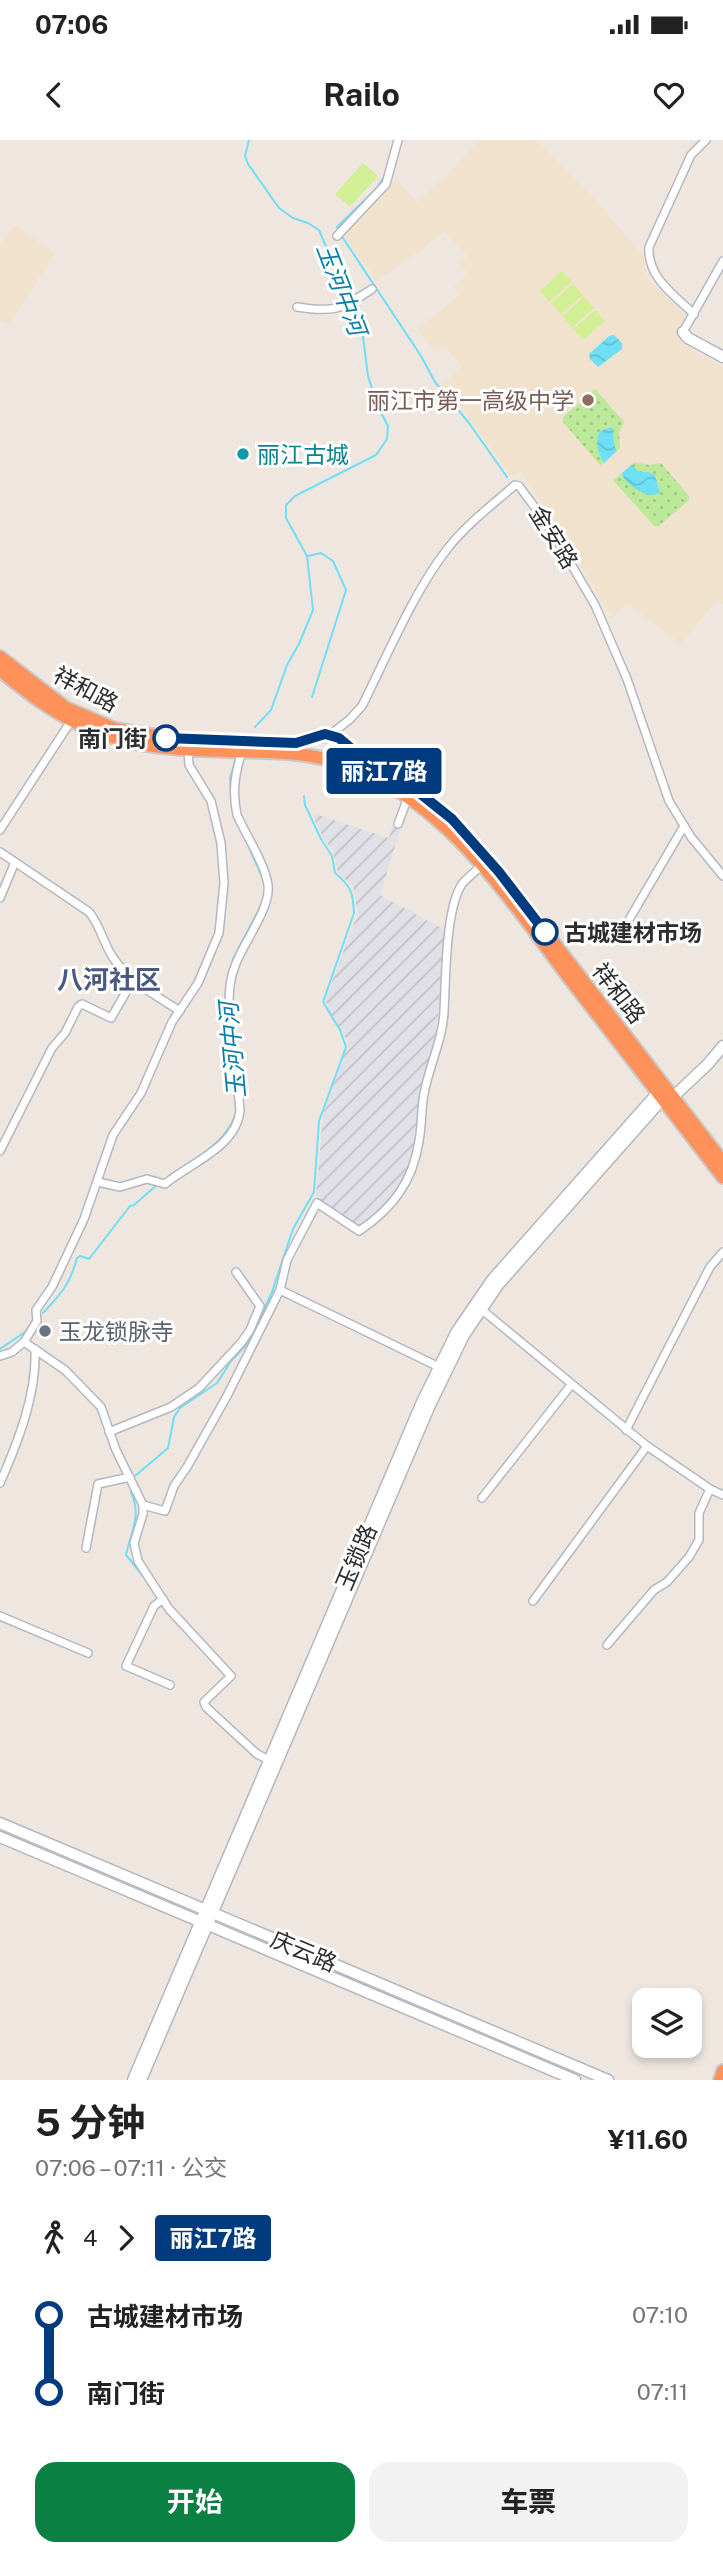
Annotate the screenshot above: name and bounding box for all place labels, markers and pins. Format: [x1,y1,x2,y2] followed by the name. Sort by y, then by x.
[367,387,574,414] place label: 丽江市第一高级中学
[580,392,596,408] marker: 丽江市第一高级中学
[257,441,349,468] place label: 丽江古城
[235,446,251,462] marker: 丽江古城
[78,725,147,752] place label: 南门街
[153,725,179,751] marker: 南门街
[532,919,558,945] marker: 古城建材市场
[564,919,702,946] place label: 古城建材市场
[59,1318,174,1345] place label: 玉龙锁脉寺
[37,1323,53,1339] marker: 玉龙锁脉寺

